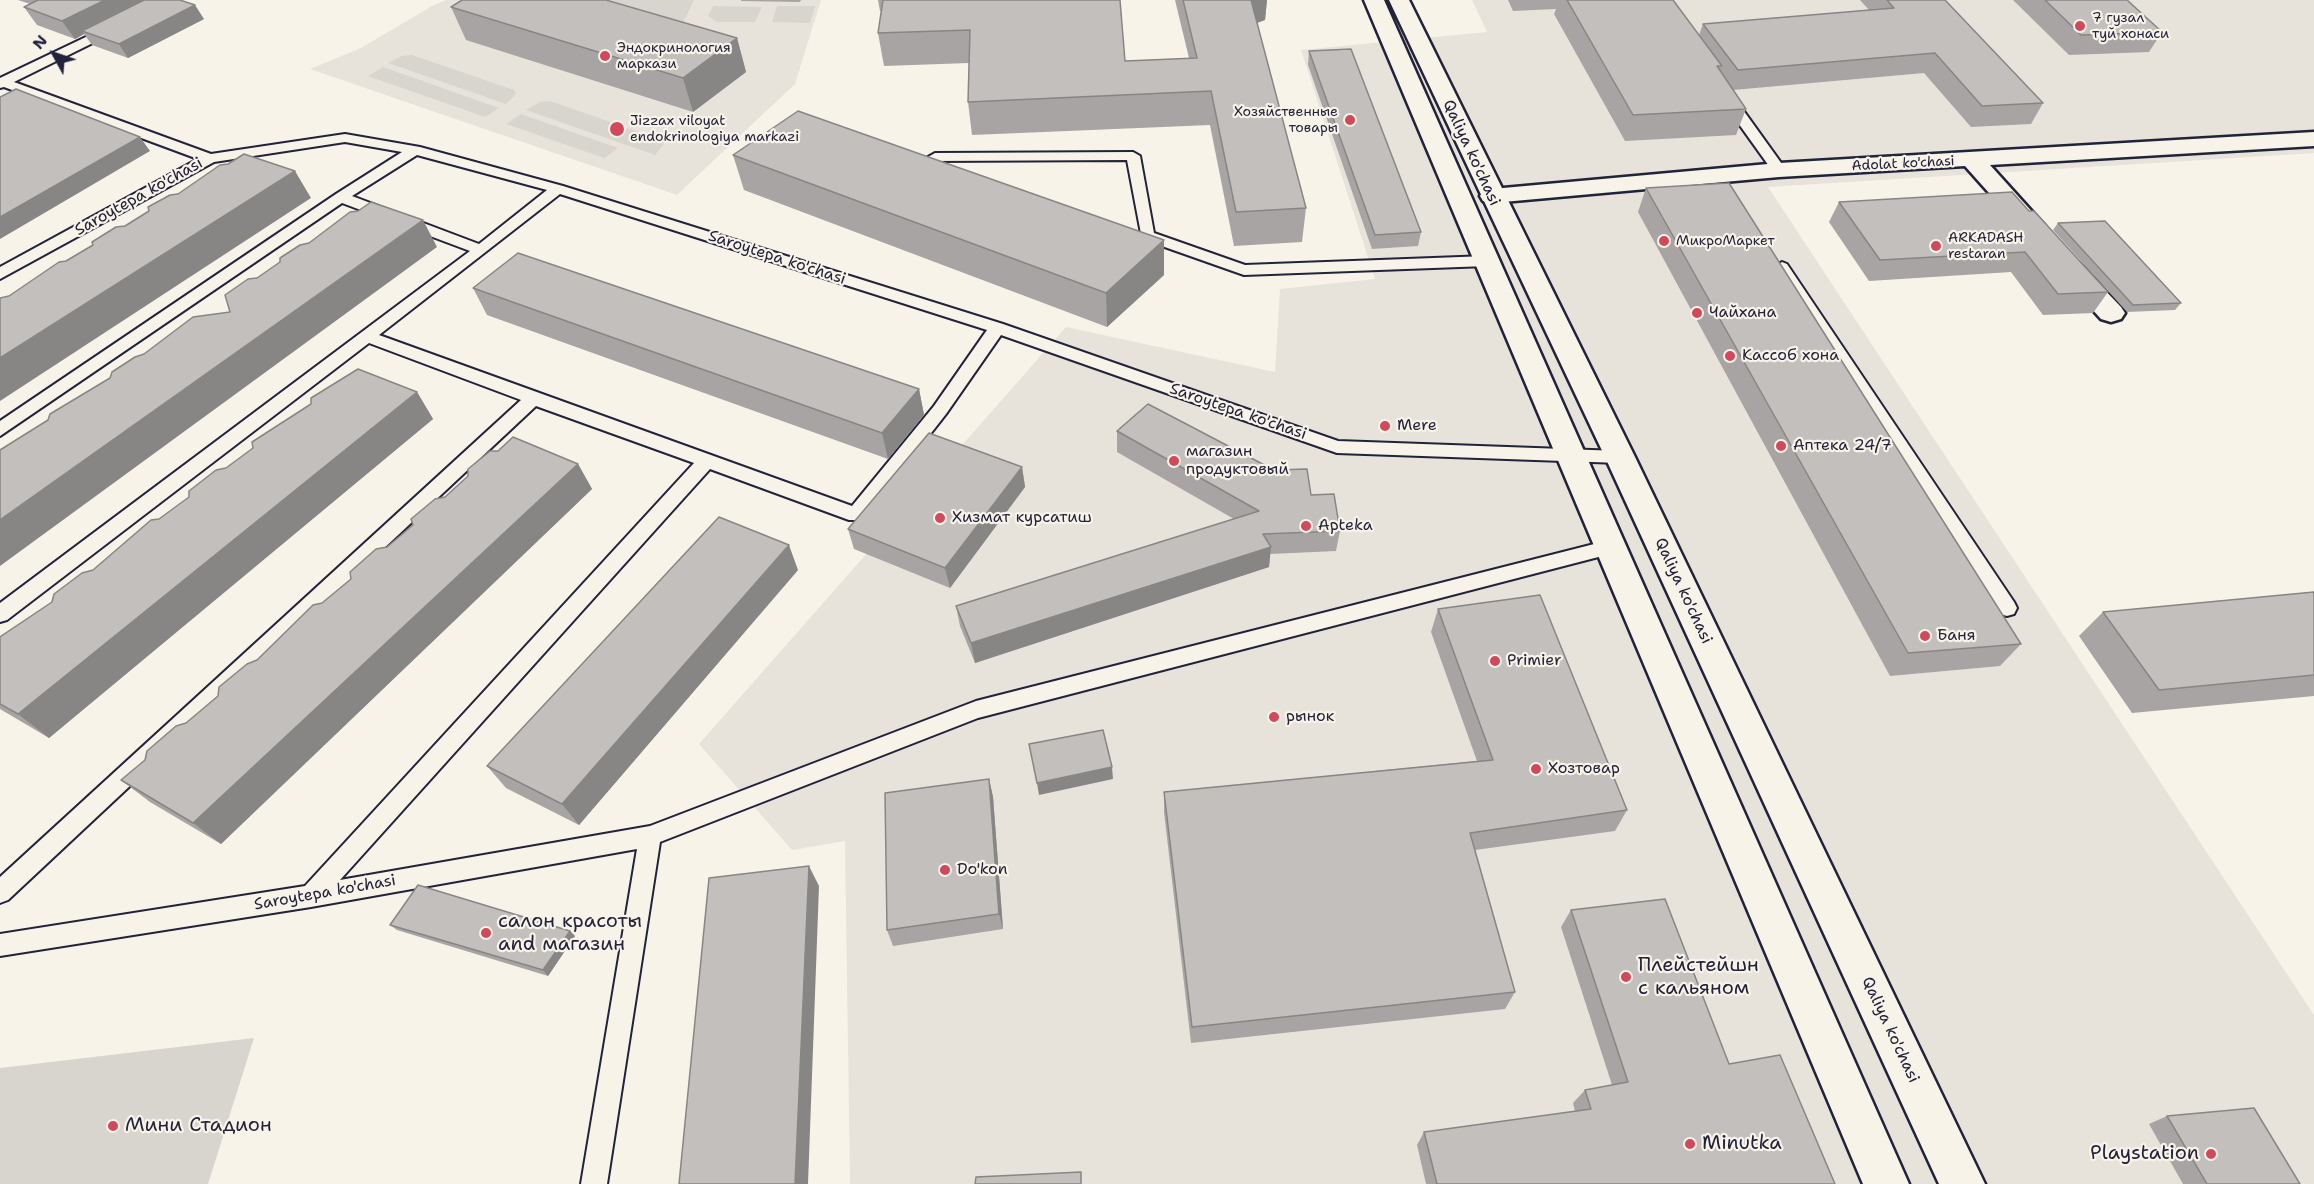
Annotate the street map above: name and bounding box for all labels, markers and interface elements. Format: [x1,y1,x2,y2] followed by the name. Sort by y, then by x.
[2092,10,2169,42] place label: 7 гузал туй хонаси
[2073,19,2087,33] marker: 7 гузал туй хонаси
[24,24,84,84] north arrow
[28,30,52,54] text: N
[617,40,731,72] place label: Эндокринология маркази
[598,49,612,63] marker: Эндокринология маркази
[1438,97,1504,209] street label: Qaliya ko'chasi
[1234,104,1338,136] place label: Хозяйственные товары
[630,113,799,146] place label: Jizzax viloyat endokrinologiya markazi
[1343,113,1357,127] marker: Хозяйственные товары
[608,120,626,138] marker: Jizzax viloyat endokrinologiya markazi
[1851,153,1955,175] street label: Adolat ko'chasi
[72,154,206,240] street label: Saroytepa ko'chasi
[706,227,848,289] street label: Saroytepa ko'chasi
[1948,230,2024,262] place label: ARKADASH restaran
[1676,233,1775,249] place label: МикроМаркет
[1657,234,1671,248] marker: МикроМаркет
[1929,239,1943,253] marker: ARKADASH restaran
[1709,303,1776,323] place label: Чайхана
[1690,306,1704,320] marker: Чайхана
[1742,346,1839,366] place label: Кассоб хона
[1723,349,1737,363] marker: Кассоб хона
[1167,380,1309,444] street label: Saroytepa ko'chasi
[1397,416,1437,436] place label: Mere
[1378,419,1392,433] marker: Mere
[1793,436,1892,456] place label: Аптека 24/7
[1774,439,1788,453] marker: Аптека 24/7
[1186,442,1289,480] place label: магазин продуктовый
[1167,454,1181,468] marker: магазин продуктовый
[952,508,1092,528] place label: Хизмат курсатиш
[933,511,947,525] marker: Хизмат курсатиш
[1318,516,1373,536] place label: Apteka
[1299,519,1313,533] marker: Apteka
[1650,535,1716,647] street label: Qaliya ko'chasi
[1937,626,1975,646] place label: Баня
[1918,629,1932,643] marker: Баня
[1507,651,1562,671] place label: Primier
[1488,654,1502,668] marker: Primier
[1286,707,1334,727] place label: рынок
[1267,710,1281,724] marker: рынок
[1548,759,1620,779] place label: Хозтовар
[1529,762,1543,776] marker: Хозтовар
[957,860,1008,880] place label: Do'kon
[938,863,952,877] marker: Do'kon
[253,871,397,915] street label: Saroytepa ko'chasi
[498,910,642,957] place label: салон красоты and магазин
[479,926,493,940] marker: салон красоты and магазин
[1638,954,1759,1001] place label: Плейстейшн с кальяном
[1619,970,1633,984] marker: Плейстейшн с кальяном
[1857,974,1923,1086] street label: Qaliya ko'chasi
[125,1114,272,1138] place label: Мини Стадион
[106,1119,120,1133] marker: Мини Стадион
[1702,1132,1782,1156] place label: Minutka
[1683,1137,1697,1151] marker: Minutka
[2090,1142,2199,1166] place label: Playstation
[2204,1147,2218,1161] marker: Playstation

